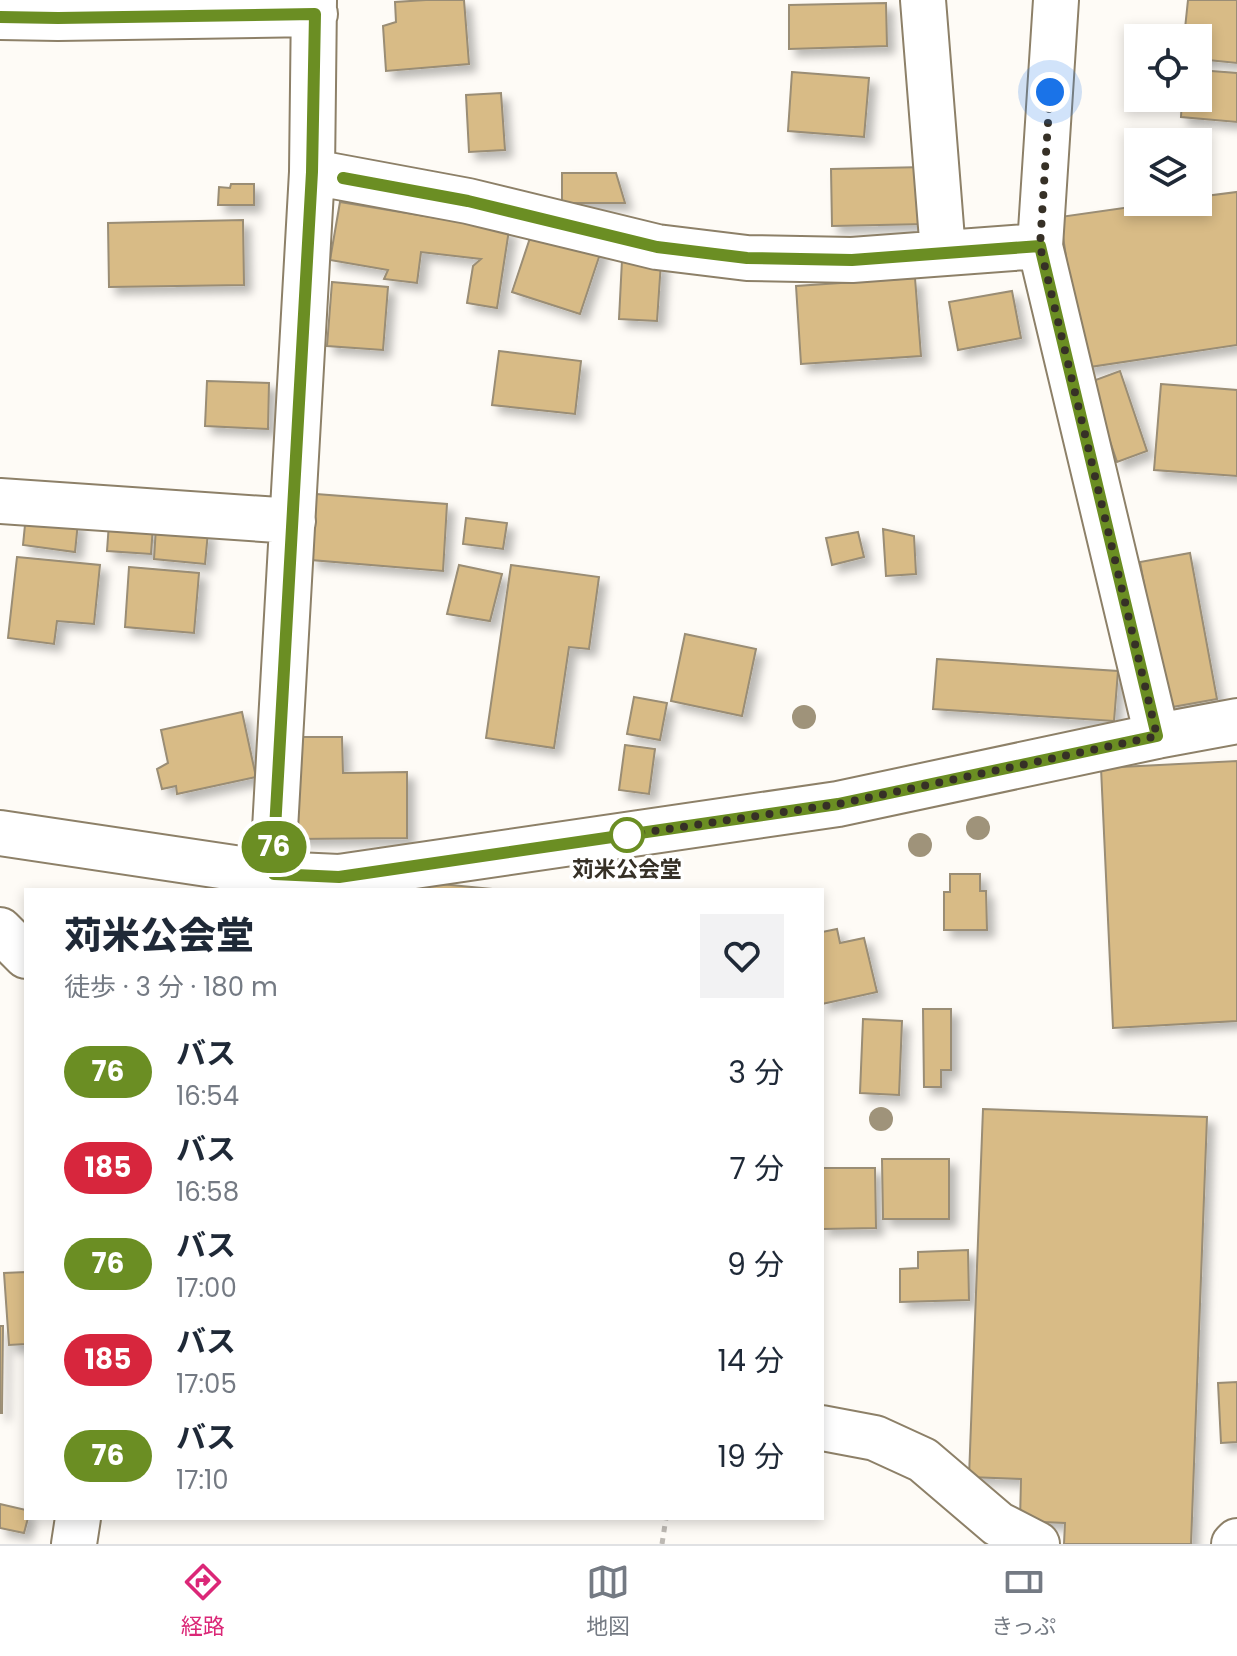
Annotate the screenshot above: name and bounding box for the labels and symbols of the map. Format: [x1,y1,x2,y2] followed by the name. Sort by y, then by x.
[1030,72,1070,112] your location
[610,818,644,852] marker: 苅米公会堂
[238,821,310,873] line badge: 76
[572,854,682,885] place label: 苅米公会堂

